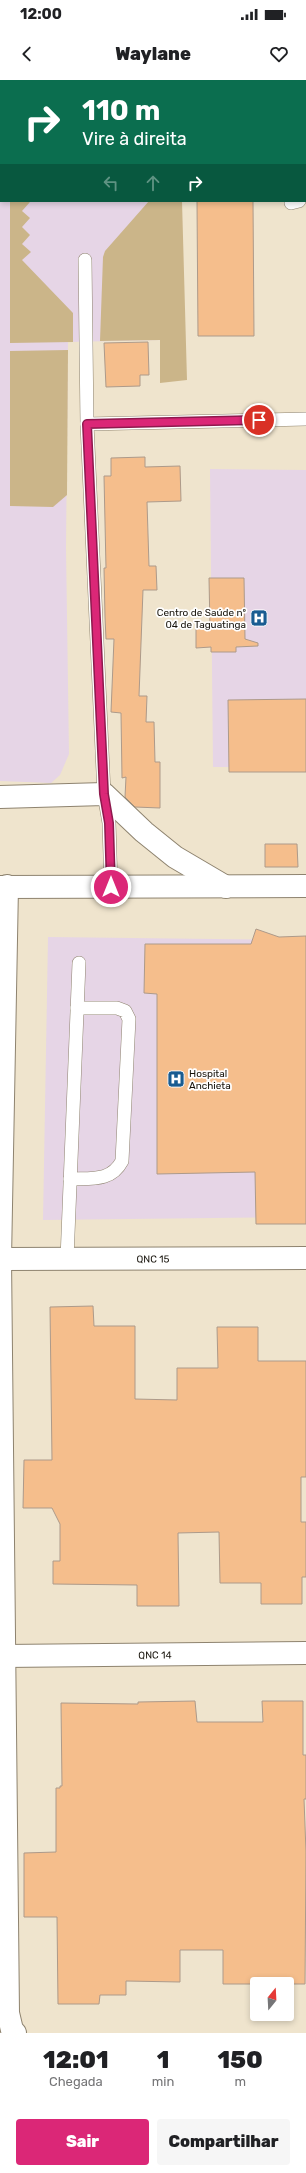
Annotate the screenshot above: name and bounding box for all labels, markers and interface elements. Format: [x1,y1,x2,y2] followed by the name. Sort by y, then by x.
[20,5,62,23] text: 12:00
[16,43,38,65] icon: back
[115,43,191,65] text: Waylane
[268,43,290,65] icon: heart
[82,94,160,127] text: 110 m
[16,96,68,148] icon: right
[82,128,187,150] text: Vire à direita
[100,172,122,194] icon: left
[142,172,164,194] icon: ahead
[184,172,206,194] icon: right
[242,403,276,437] pin
[248,409,270,431] icon: arrive
[157,607,246,631] place label: Centro de Saúde nº 04 de Taguatinga
[249,608,269,628] hospital icon: Centro de Saúde nº 04 de Taguatinga
[90,866,132,908] position arrow
[189,1068,231,1092] place label: Hospital Anchieta
[166,1069,186,1089] hospital icon: Hospital Anchieta
[136,1253,170,1266] street label: QNC 15
[138,1649,172,1662] street label: QNC 14
[250,1977,294,2021] north arrow
[250,1977,294,2021] map controls
[43,2046,109,2074] text: 12:01
[157,2046,169,2074] text: 1
[217,2046,263,2074] text: 150
[49,2074,103,2089] text: Chegada
[152,2074,174,2089] text: min
[234,2074,246,2089] text: m
[16,2119,149,2165] button: Sair
[157,2119,290,2165] button: Compartilhar

